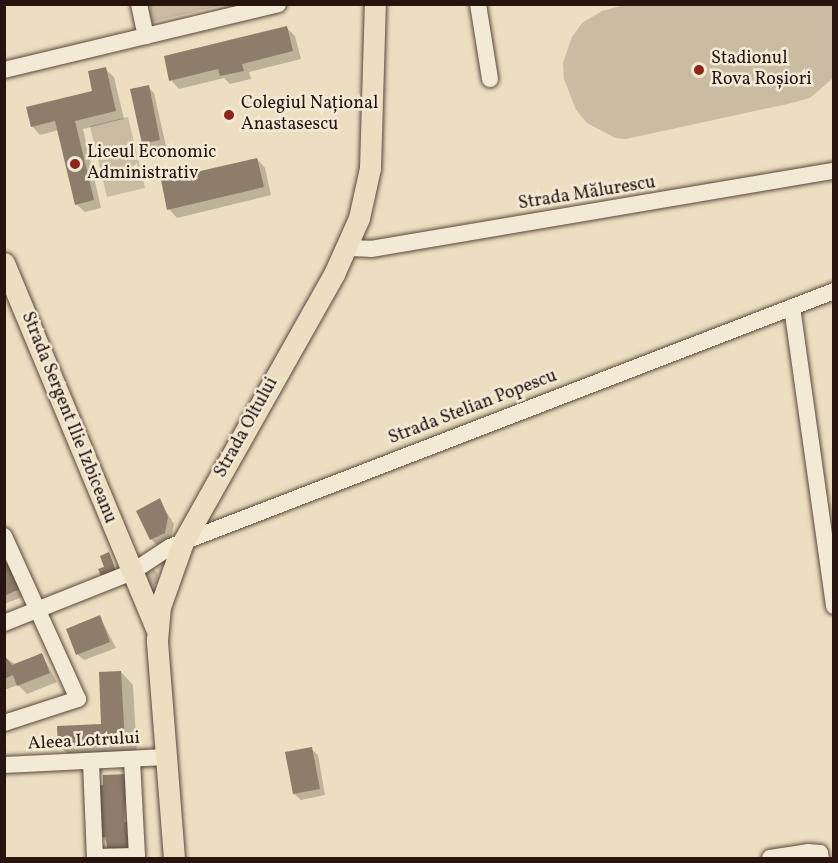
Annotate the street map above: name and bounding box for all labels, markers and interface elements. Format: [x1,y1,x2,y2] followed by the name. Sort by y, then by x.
[711,49,812,92] place label: Stadionul Rova Roșiori
[692,63,706,77] marker: Stadionul Rova Roșiori
[241,94,378,136] place label: Colegiul Național Anastasescu
[222,108,236,122] marker: Colegiul Național Anastasescu
[87,143,216,186] place label: Liceul Economic Administrativ
[68,157,82,171] marker: Liceul Economic Administrativ
[517,172,657,216] street label: Strada Mălurescu
[16,309,120,527] street label: Strada Sergent Ilie Izbiceanu
[386,366,560,450] street label: Strada Stelian Popescu
[211,374,283,482] street label: Strada Oltului
[27,728,141,756] street label: Aleea Lotrului

